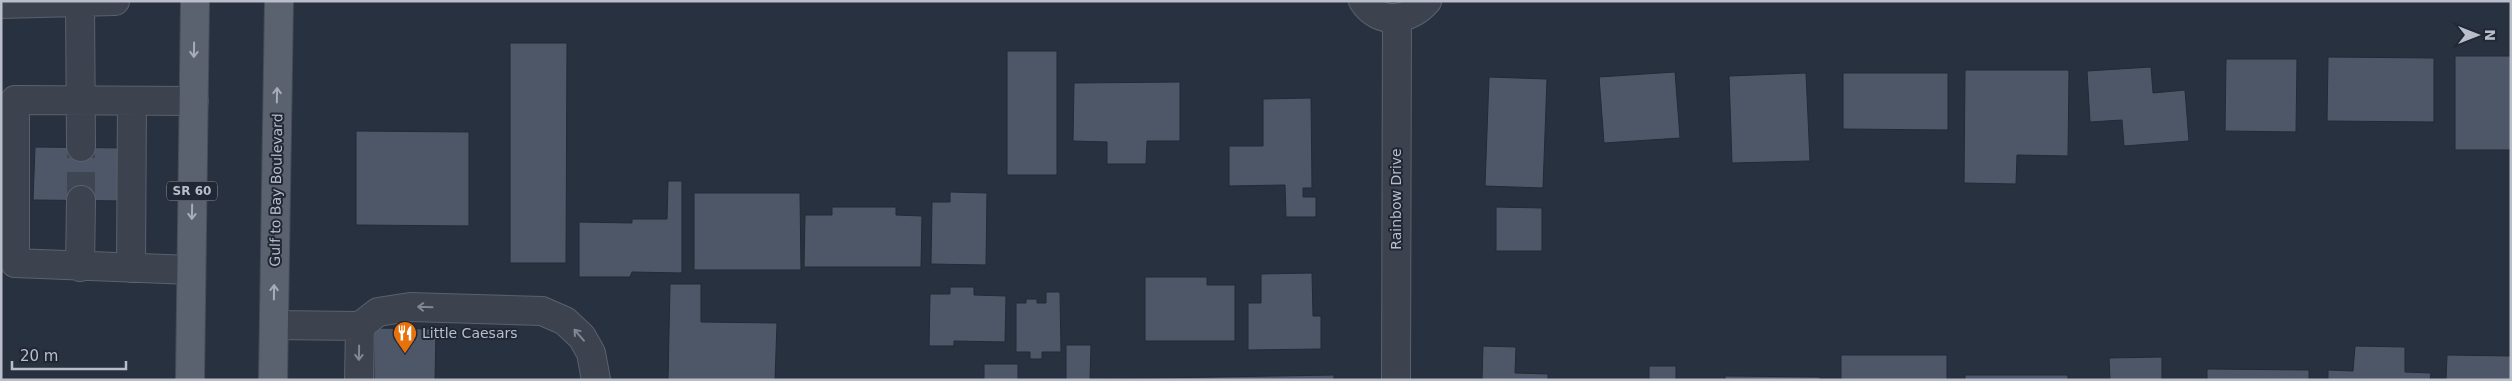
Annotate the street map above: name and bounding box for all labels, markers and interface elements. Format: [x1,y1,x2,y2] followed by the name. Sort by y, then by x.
[2452,10,2502,60] north arrow
[2482,29,2498,41] text: N
[190,42,199,58] one-way arrow
[272,87,282,104] one-way arrow
[267,113,285,267] street label: Gulf to Bay Boulevard
[1388,148,1404,250] street label: Rainbow Drive
[167,182,217,200] road number: SR 60
[187,204,197,220] one-way arrow
[269,285,279,301] one-way arrow
[417,302,434,312] one-way arrow
[392,320,418,354] restaurant icon: Little Caesars
[422,325,518,341] place label: Little Caesars
[573,329,585,342] one-way arrow
[12,338,126,370] scale bar
[354,344,364,360] one-way arrow
[20,347,58,365] text: 20 m

